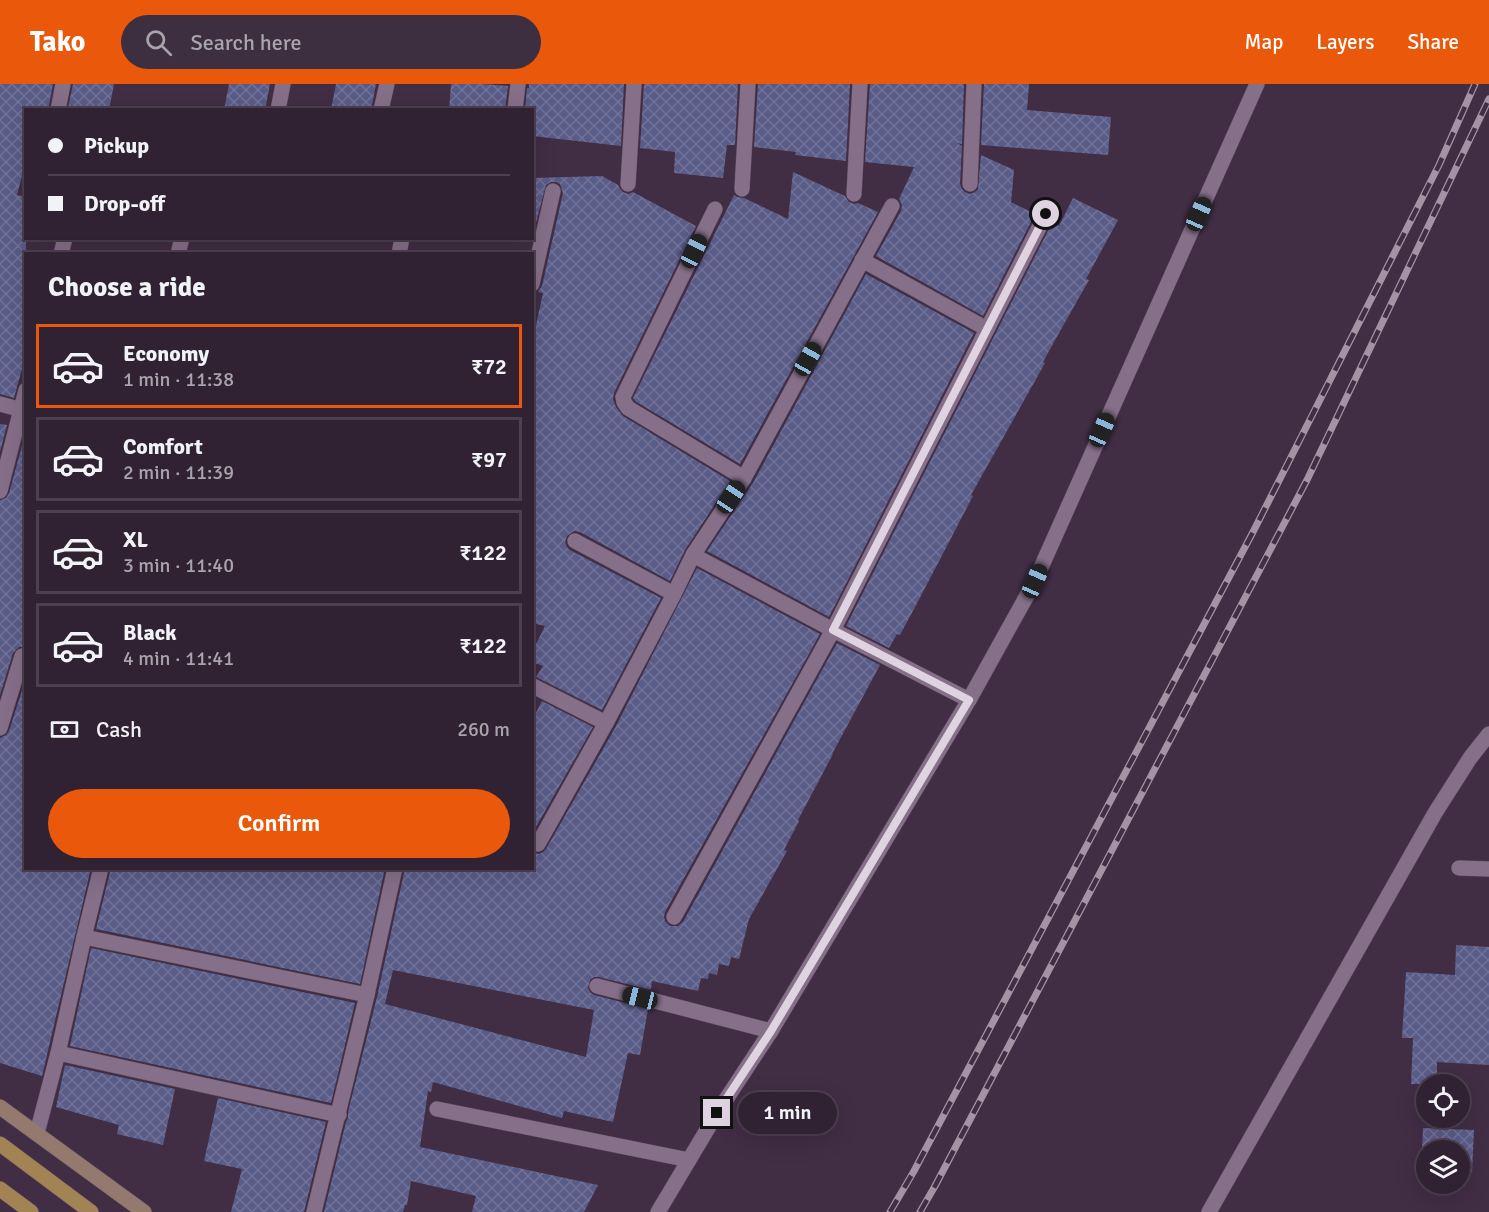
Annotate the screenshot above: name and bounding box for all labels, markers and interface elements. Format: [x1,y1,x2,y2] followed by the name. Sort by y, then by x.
[121,15,541,69] search box
[30,25,85,59] text: Tako
[142,26,175,59] icon: search
[190,29,301,56] text: Search here
[1245,29,1283,55] text: Map
[1316,29,1374,55] text: Layers
[1407,29,1459,55] text: Share
[84,132,149,159] text: Pickup
[84,190,165,217] text: Drop-off
[1183,194,1215,234] car
[1032,200,1059,227] route start
[678,231,710,271] car
[48,271,206,304] text: Choose a ride
[51,339,105,393] icon: car
[791,339,825,379] car
[123,340,209,367] text: Economy
[471,353,507,380] text: ₹72
[123,367,234,392] text: 1 min · 11:38
[1086,410,1118,450] car
[51,432,105,486] icon: car
[123,433,203,460] text: Comfort
[471,446,507,473] text: ₹97
[123,460,234,485] text: 2 min · 11:39
[713,477,749,517] car
[51,525,105,579] icon: car
[123,526,148,553] text: XL
[459,539,507,566] text: ₹122
[123,553,234,578] text: 3 min · 11:40
[1019,561,1051,601] car
[51,618,105,672] icon: car
[123,619,177,646] text: Black
[459,632,507,659] text: ₹122
[123,646,234,671] text: 4 min · 11:41
[48,713,81,746] icon: cash
[96,716,142,743] text: Cash
[457,717,510,742] text: 260 m
[48,789,510,858] button: Confirm
[620,985,660,1011] car
[1416,1074,1470,1194] map controls
[1416,1074,1470,1128] button: locate
[738,1092,837,1134] callout: 1 min
[703,1099,730,1126] route end
[764,1100,811,1125] text: 1 min
[1416,1140,1470,1194] button: layers

